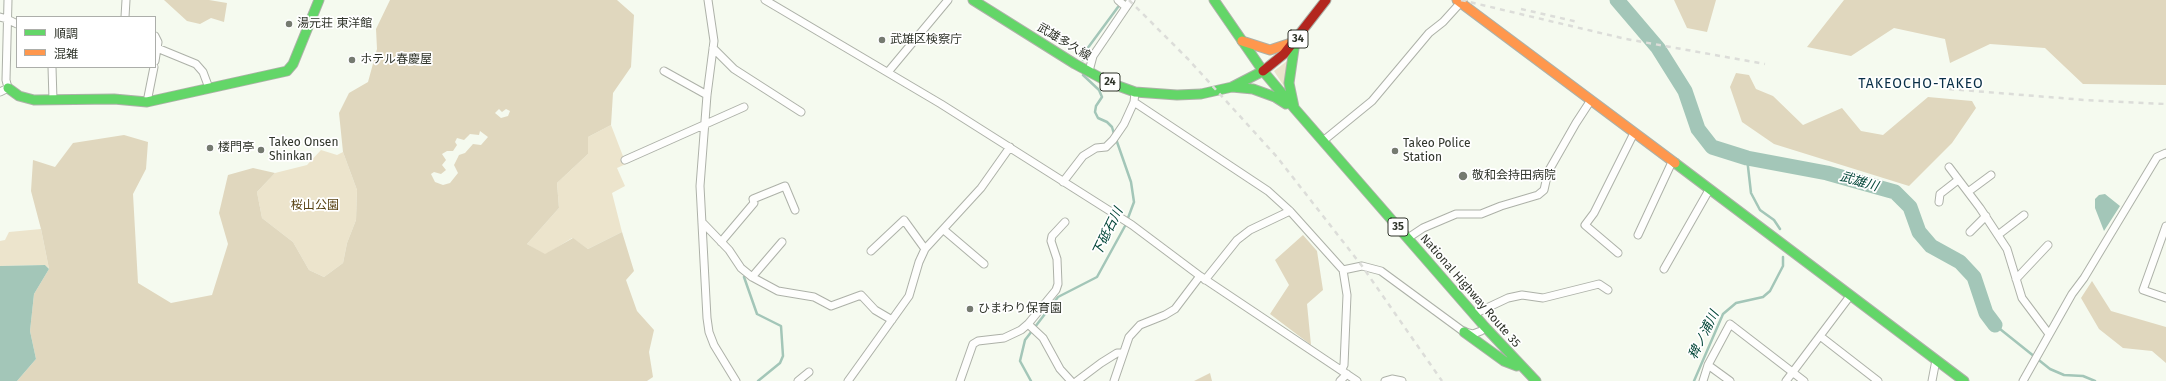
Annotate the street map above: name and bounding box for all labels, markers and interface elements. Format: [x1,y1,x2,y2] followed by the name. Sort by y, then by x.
[16,16,156,68] legend
[297,17,372,31] place label: 湯元荘 東洋館
[284,19,294,29] marker: 湯元荘 東洋館
[1035,20,1093,64] street label: 武雄多久線
[54,27,78,41] text: 順調
[1288,30,1308,48] road number: 34
[890,33,962,47] place label: 武雄区検察庁
[877,35,887,45] marker: 武雄区検察庁
[54,47,78,61] text: 混雑
[360,53,432,67] place label: ホテル春慶屋
[347,55,357,65] marker: ホテル春慶屋
[1100,73,1120,91] road number: 24
[1858,76,1984,92] district label: TAKEOCHO-TAKEO
[269,136,338,164] place label: Takeo Onsen Shinkan
[1403,137,1470,165] place label: Takeo Police Station
[218,141,254,155] place label: 楼門亭
[205,143,215,153] marker: 楼門亭
[256,145,266,155] marker: Takeo Onsen Shinkan
[1390,146,1400,156] marker: Takeo Police Station
[1472,169,1556,183] place label: 敬和会持田病院
[1838,169,1880,195] water label: 武雄川
[1457,170,1469,182] marker: 敬和会持田病院
[291,199,339,213] park label: 桜山公園
[1090,205,1126,259] water label: 下砥石川
[1388,218,1408,236] road number: 35
[1417,231,1523,351] street label: National Highway Route 35
[978,302,1062,316] place label: ひまわり保育園
[965,304,975,314] marker: ひまわり保育園
[1686,308,1722,362] water label: 稗ノ浦川

